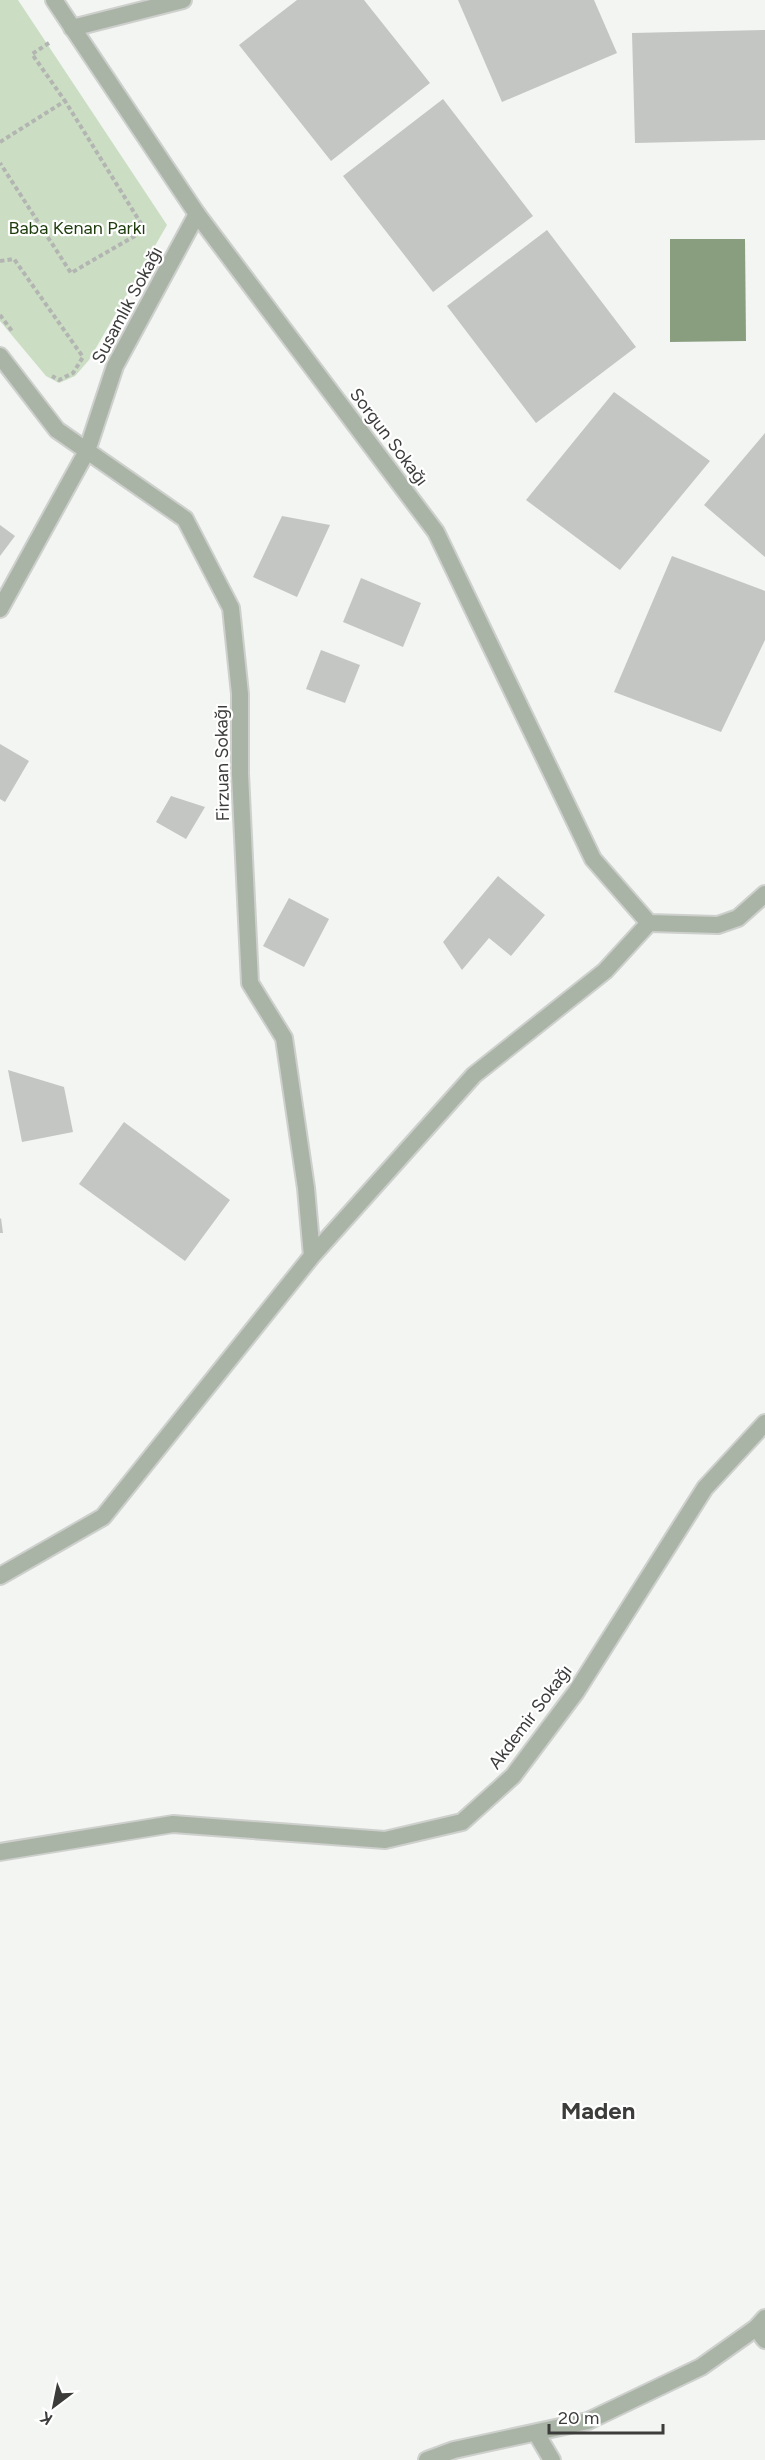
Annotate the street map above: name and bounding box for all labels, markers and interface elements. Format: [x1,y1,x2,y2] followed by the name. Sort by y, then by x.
[8,217,146,239] park label: Baba Kenan Parkı
[87,243,167,367] street label: Susamlık Sokağı
[345,384,433,490] street label: Sorgun Sokağı
[210,705,234,821] street label: Firzuan Sokağı
[484,1660,576,1774] street label: Akdemir Sokağı
[561,2096,635,2125] district label: Maden
[24,2376,84,2436] north arrow
[549,2397,663,2435] scale bar
[36,2407,56,2429] text: K
[558,2407,599,2429] text: 20 m

